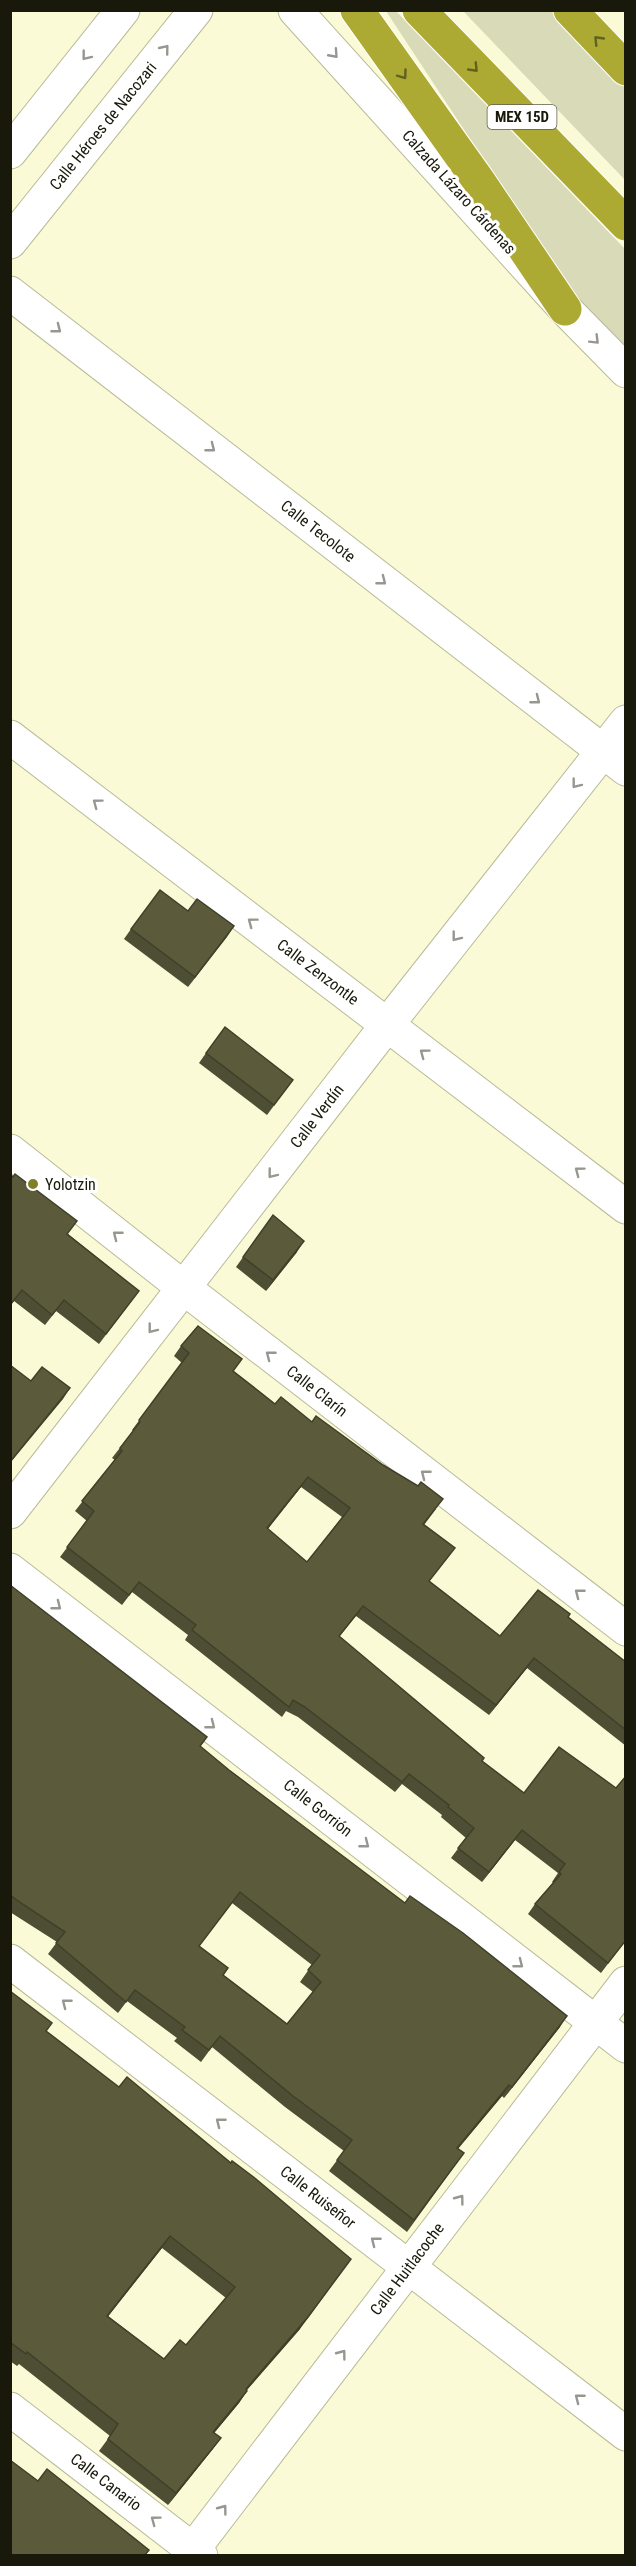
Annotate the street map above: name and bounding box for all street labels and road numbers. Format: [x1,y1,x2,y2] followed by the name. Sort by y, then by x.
[46,58,160,194] street label: Calle Héroes de Nacozari
[488,105,556,129] road number: MEX 15D
[398,126,520,258] street label: Calzada Lázaro Cárdenas
[277,496,359,566] street label: Calle Tecolote
[273,935,363,1009] street label: Calle Zenzontle
[286,1080,348,1152] street label: Calle Verdín
[283,1361,351,1421] street label: Calle Clarín
[280,1775,356,1841] street label: Calle Gorrión
[276,2162,360,2232] street label: Calle Ruiseñor
[366,2219,448,2319] street label: Calle Huitlacoche
[67,2449,145,2515] street label: Calle Canario

